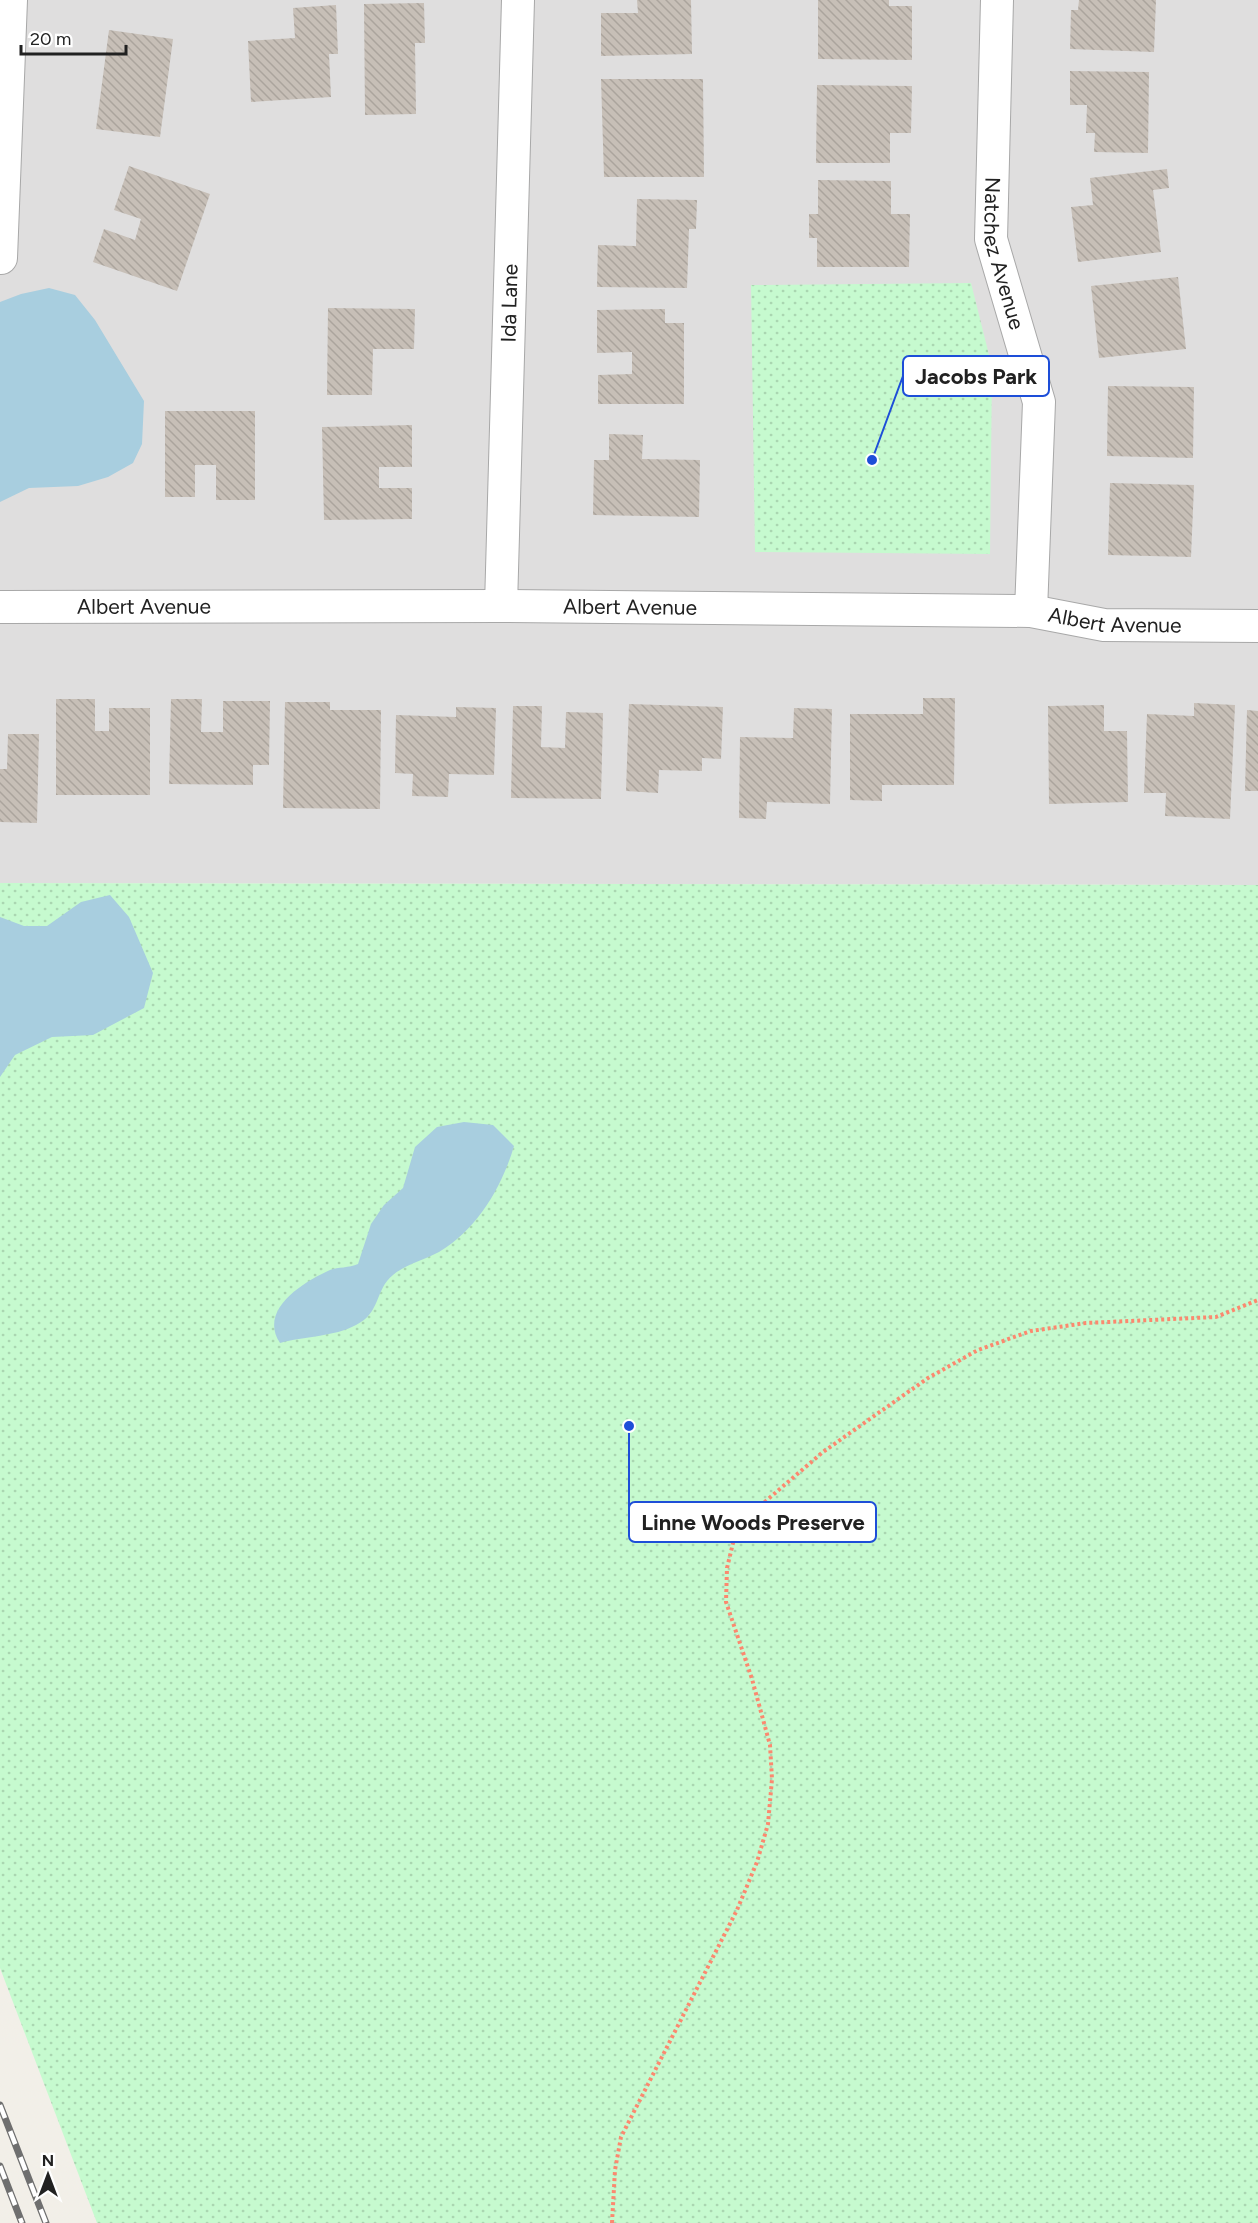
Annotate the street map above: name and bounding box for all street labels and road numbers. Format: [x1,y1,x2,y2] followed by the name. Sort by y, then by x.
[978,177,1030,332] street label: Natchez Avenue
[495,263,523,343] street label: Ida Lane
[77,594,211,619] street label: Albert Avenue
[563,594,697,620] street label: Albert Avenue
[1046,602,1182,638] street label: Albert Avenue

